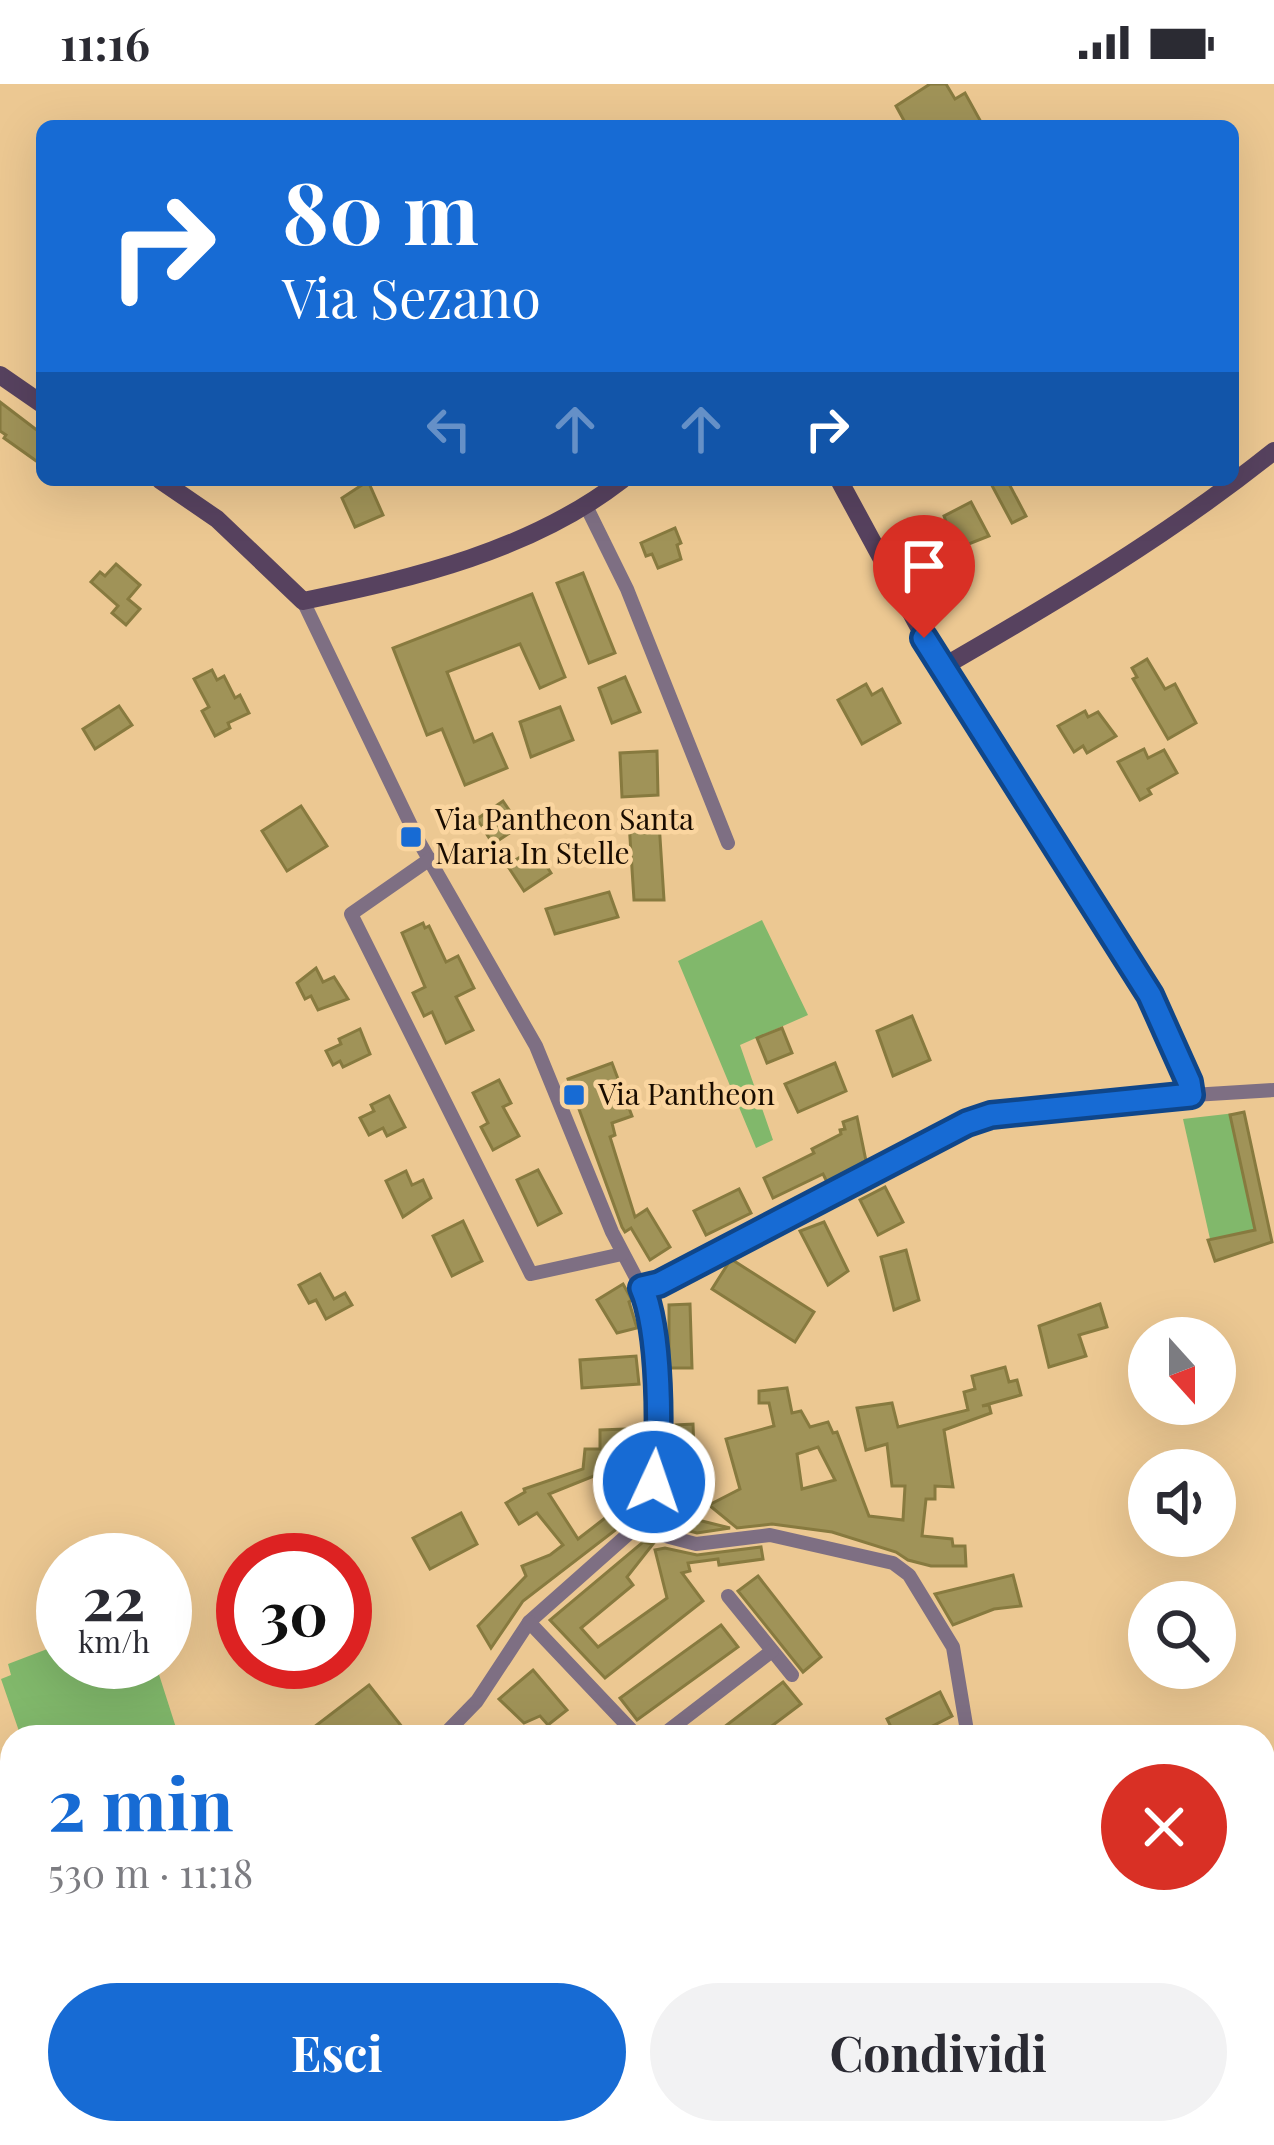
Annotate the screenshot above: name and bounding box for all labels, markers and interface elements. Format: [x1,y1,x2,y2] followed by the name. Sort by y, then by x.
[60,12,150,72] text: 11:16
[282,154,479,266] text: 80 m
[84,168,240,324] icon: right
[282,261,541,333] text: Via Sezano
[416,396,482,462] icon: left
[542,396,608,462] icon: ahead
[668,396,734,462] icon: ahead
[794,396,860,462] icon: right
[873,515,975,638] pin
[891,533,957,599] icon: arrive
[434,798,694,872] place label: Via Pantheon Santa Maria In Stelle
[398,824,424,850] marker: Via Pantheon Santa Maria In Stelle
[597,1073,775,1113] place label: Via Pantheon
[561,1082,587,1108] marker: Via Pantheon
[1128,1317,1236,1425] north arrow
[1128,1317,1236,1689] map controls
[591,1419,717,1545] position arrow
[1128,1449,1236,1557] button: sound
[216,1533,372,1689] speed limit sign: 30
[83,1556,145,1636] text: 22
[1128,1581,1236,1689] button: search
[78,1621,150,1661] text: km/h
[48,1753,234,1849] text: 2 min
[1101,1764,1227,1890] button: close
[48,1846,253,1898] text: 530 m · 11:18
[48,1983,626,2121] button: Esci
[650,1983,1227,2121] button: Condividi

